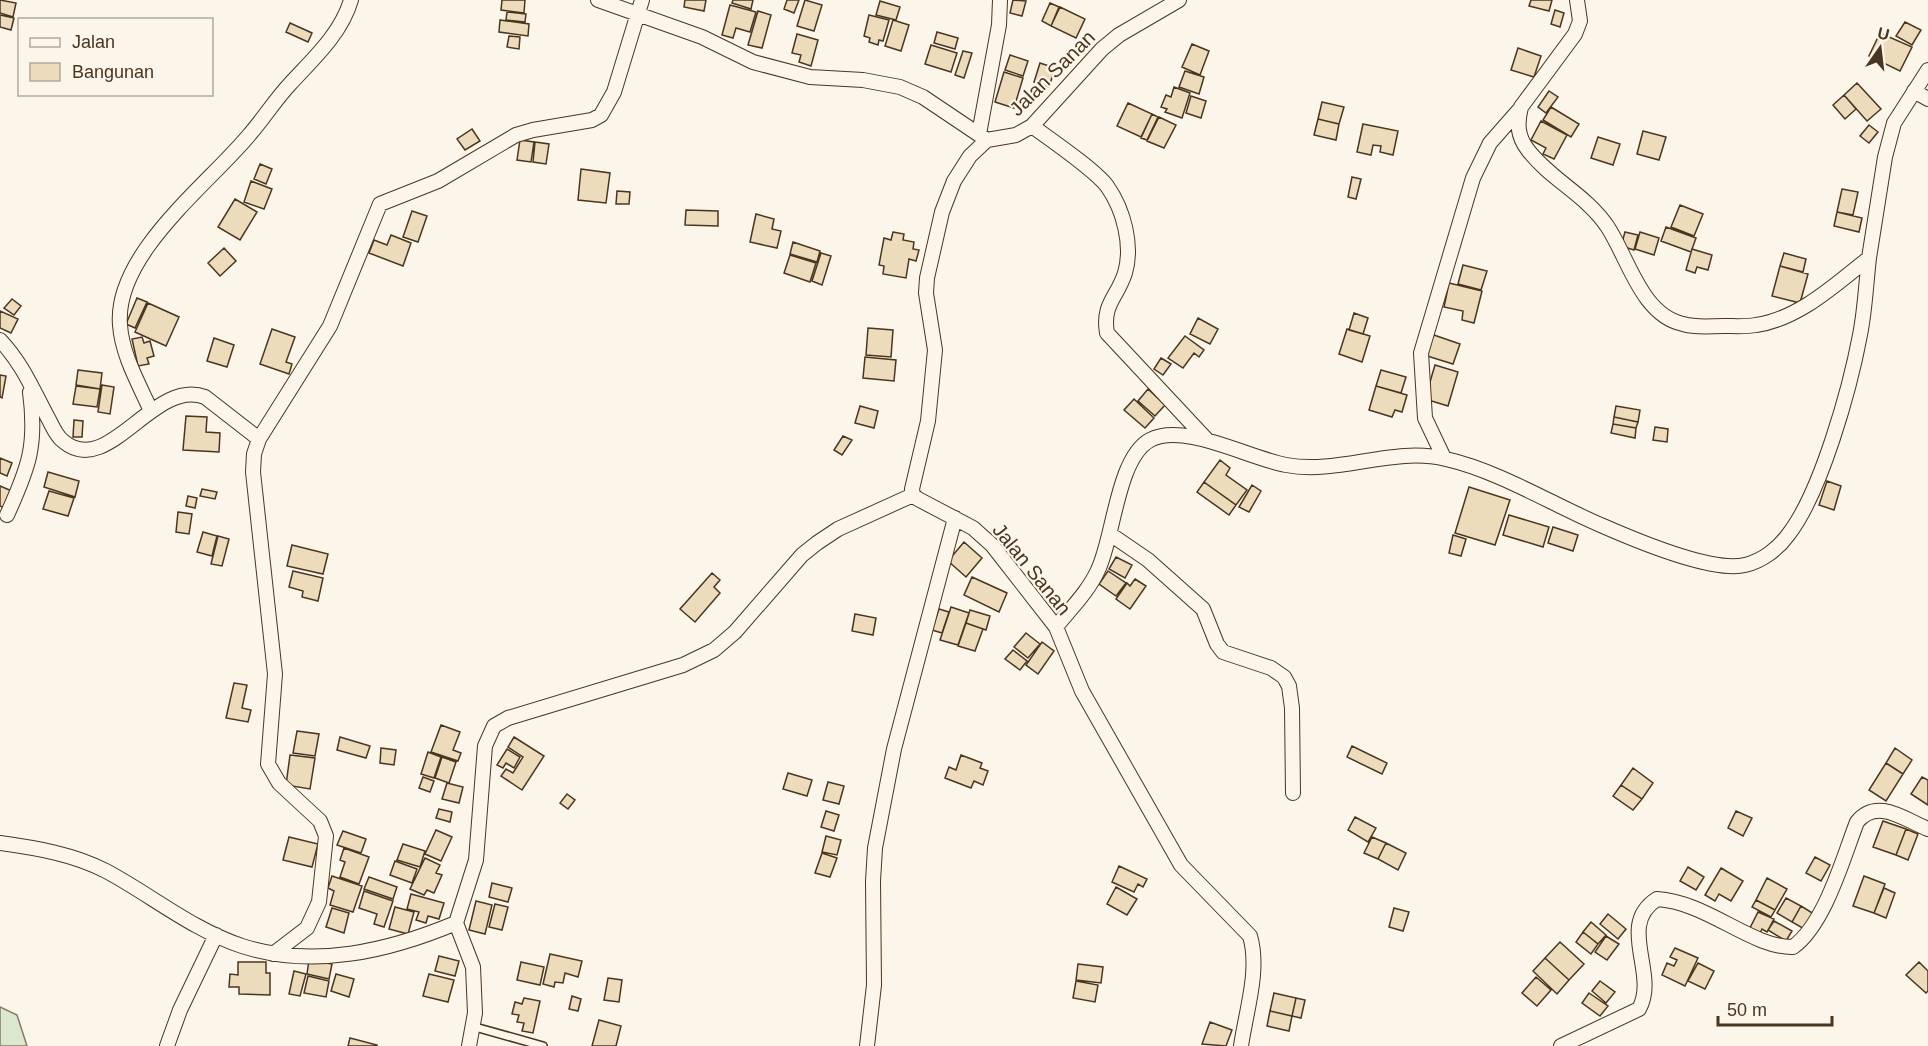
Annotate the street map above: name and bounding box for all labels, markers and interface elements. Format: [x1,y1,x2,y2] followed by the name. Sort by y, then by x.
[18,18,213,96] legend
[1850,18,1910,78] north arrow
[1876,24,1891,44] text: U
[1005,26,1099,120] street label: Jalan Sanan
[72,32,115,52] text: Jalan
[72,62,154,82] text: Bangunan
[988,519,1076,619] street label: Jalan Sanan
[1718,989,1832,1027] scale bar
[1727,1000,1767,1020] text: 50 m

